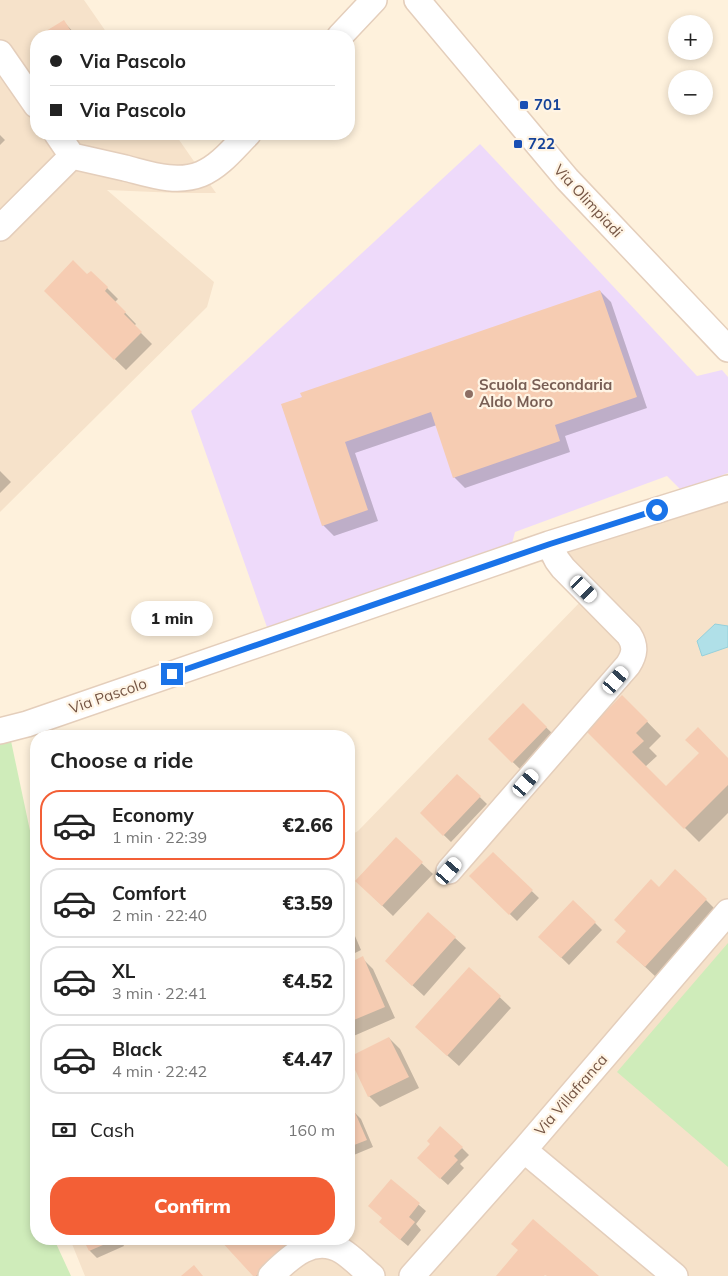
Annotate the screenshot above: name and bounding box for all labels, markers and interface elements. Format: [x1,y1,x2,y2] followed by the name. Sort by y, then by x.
[668,15,713,115] map controls
[668,15,713,60] button: +
[80,49,186,73] text: Via Pascolo
[668,70,713,115] button: −
[534,95,561,114] place label: 701
[80,98,186,122] text: Via Pascolo
[518,99,530,111] marker: 701
[528,134,555,153] place label: 722
[512,138,524,150] marker: 722
[550,160,627,241] street label: Via Olimpiadi
[479,375,612,411] place label: Scuola Secondaria Aldo Moro
[463,388,475,400] marker: Scuola Secondaria Aldo Moro
[646,499,668,521] route start
[568,573,599,605] car
[131,602,213,636] callout: 1 min
[151,608,193,628] text: 1 min
[161,663,183,685] route end
[600,664,631,696] car
[67,673,149,718] street label: Via Pascolo
[50,746,193,774] text: Choose a ride
[510,767,541,799] car
[52,803,97,848] icon: car
[112,803,194,827] text: Economy
[282,813,333,837] text: €2.66
[112,827,207,847] text: 1 min · 22:39
[433,855,464,887] car
[52,881,97,926] icon: car
[112,881,186,905] text: Comfort
[282,891,333,915] text: €3.59
[112,905,207,925] text: 2 min · 22:40
[52,959,97,1004] icon: car
[112,959,135,983] text: XL
[282,969,333,993] text: €4.52
[112,983,207,1003] text: 3 min · 22:41
[52,1037,97,1082] icon: car
[112,1037,162,1061] text: Black
[282,1047,333,1071] text: €4.47
[530,1050,611,1139] street label: Via Villafranca
[112,1061,207,1081] text: 4 min · 22:42
[50,1116,78,1144] icon: cash
[90,1118,135,1142] text: Cash
[288,1120,335,1140] text: 160 m
[50,1177,335,1235] button: Confirm

